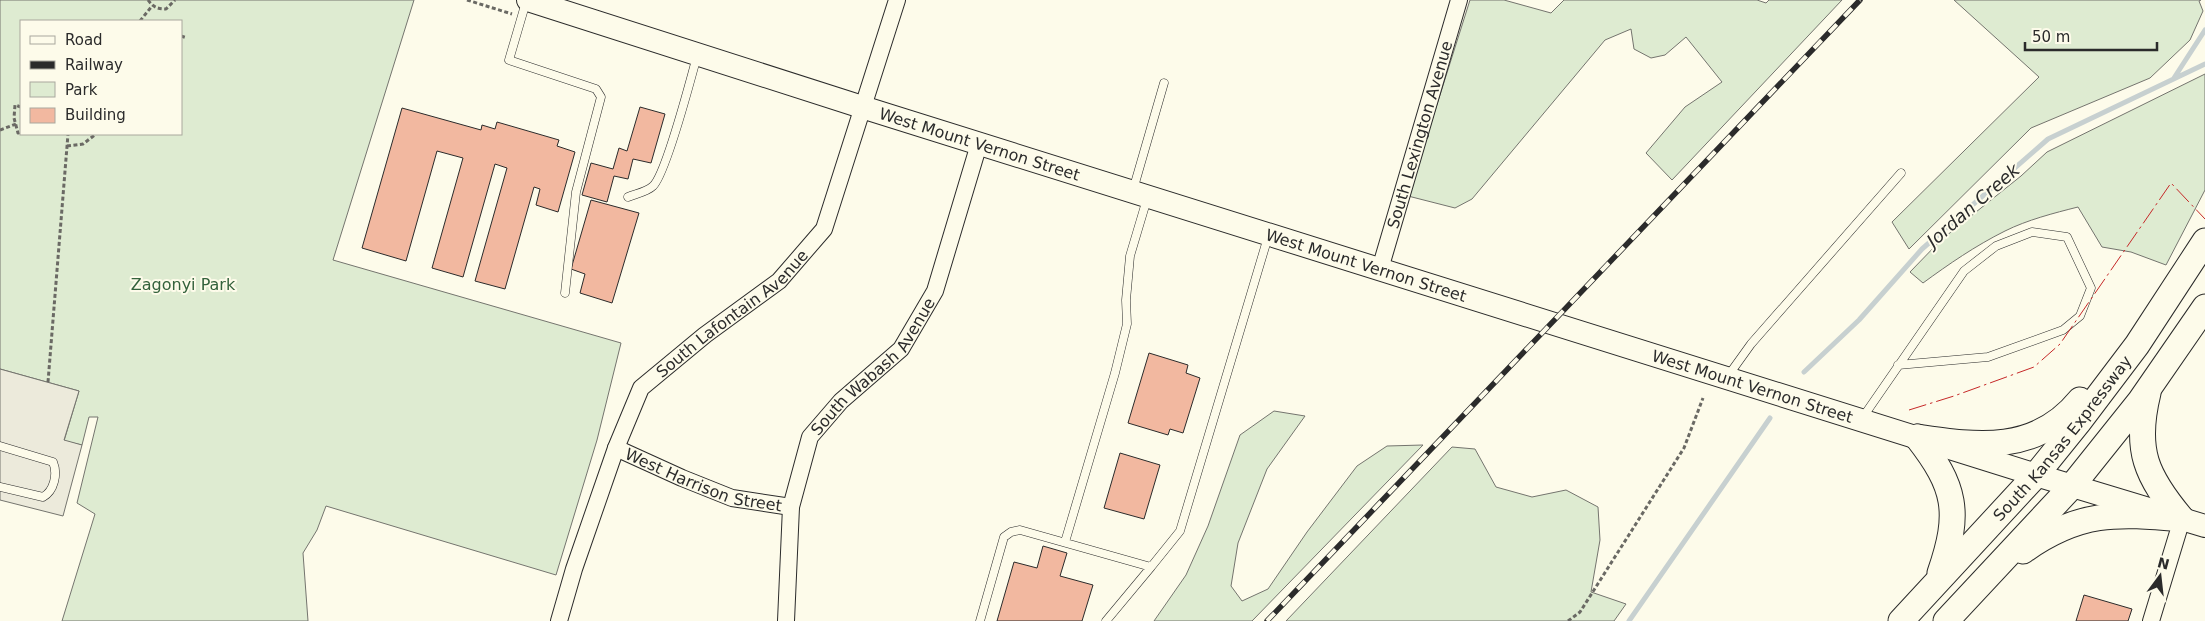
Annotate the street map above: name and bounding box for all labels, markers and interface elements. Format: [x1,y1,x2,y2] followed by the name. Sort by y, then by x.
[20,20,182,135] legend
[2025,20,2158,52] scale bar
[2032,28,2070,46] text: 50 m
[65,31,103,49] text: Road
[1383,39,1456,231] street label: South Lexington Avenue
[65,56,123,74] text: Railway
[65,81,98,99] text: Park
[877,103,1082,184] street label: West Mount Vernon Street
[65,106,126,124] text: Building
[1920,158,2025,253] water label: Jordan Creek
[1263,225,1469,305] street label: West Mount Vernon Street
[652,246,811,381] street label: South Lafontain Avenue
[131,275,236,294] park label: Zagonyi Park
[807,294,939,439] street label: South Wabash Avenue
[1650,346,1855,427] street label: West Mount Vernon Street
[1989,352,2135,525] street label: South Kansas Expressway
[622,444,783,515] street label: West Harrison Street
[2135,551,2185,601] north arrow
[2156,554,2171,573] text: N

